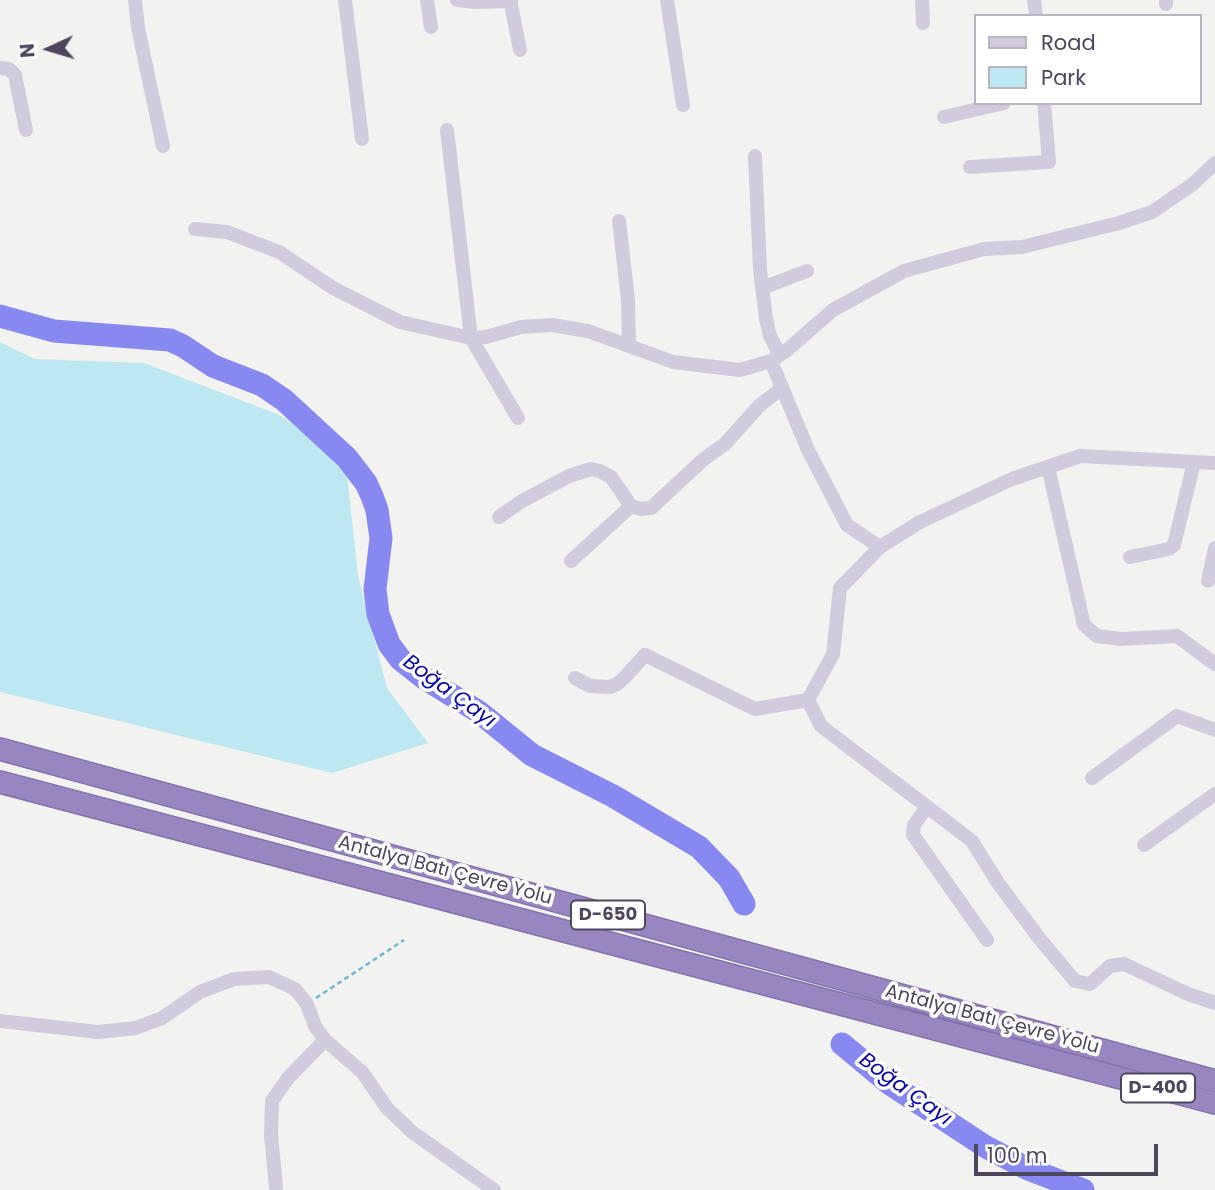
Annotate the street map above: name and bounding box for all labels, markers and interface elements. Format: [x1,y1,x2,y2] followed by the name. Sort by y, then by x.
[14,14,84,84] north arrow
[974,14,1201,105] legend
[1041,28,1096,57] text: Road
[14,42,42,59] text: N
[1041,63,1086,92] text: Park
[398,650,500,734] water label: Boğa Çayı
[336,831,554,911] street label: Antalya Batı Çevre Yolu
[571,900,645,930] road number: D-650
[883,980,1101,1060] street label: Antalya Batı Çevre Yolu
[854,1048,956,1132] water label: Boğa Çayı
[1121,1073,1195,1102] road number: D-400
[977,1130,1161,1174] scale bar
[987,1141,1047,1170] text: 100 m

